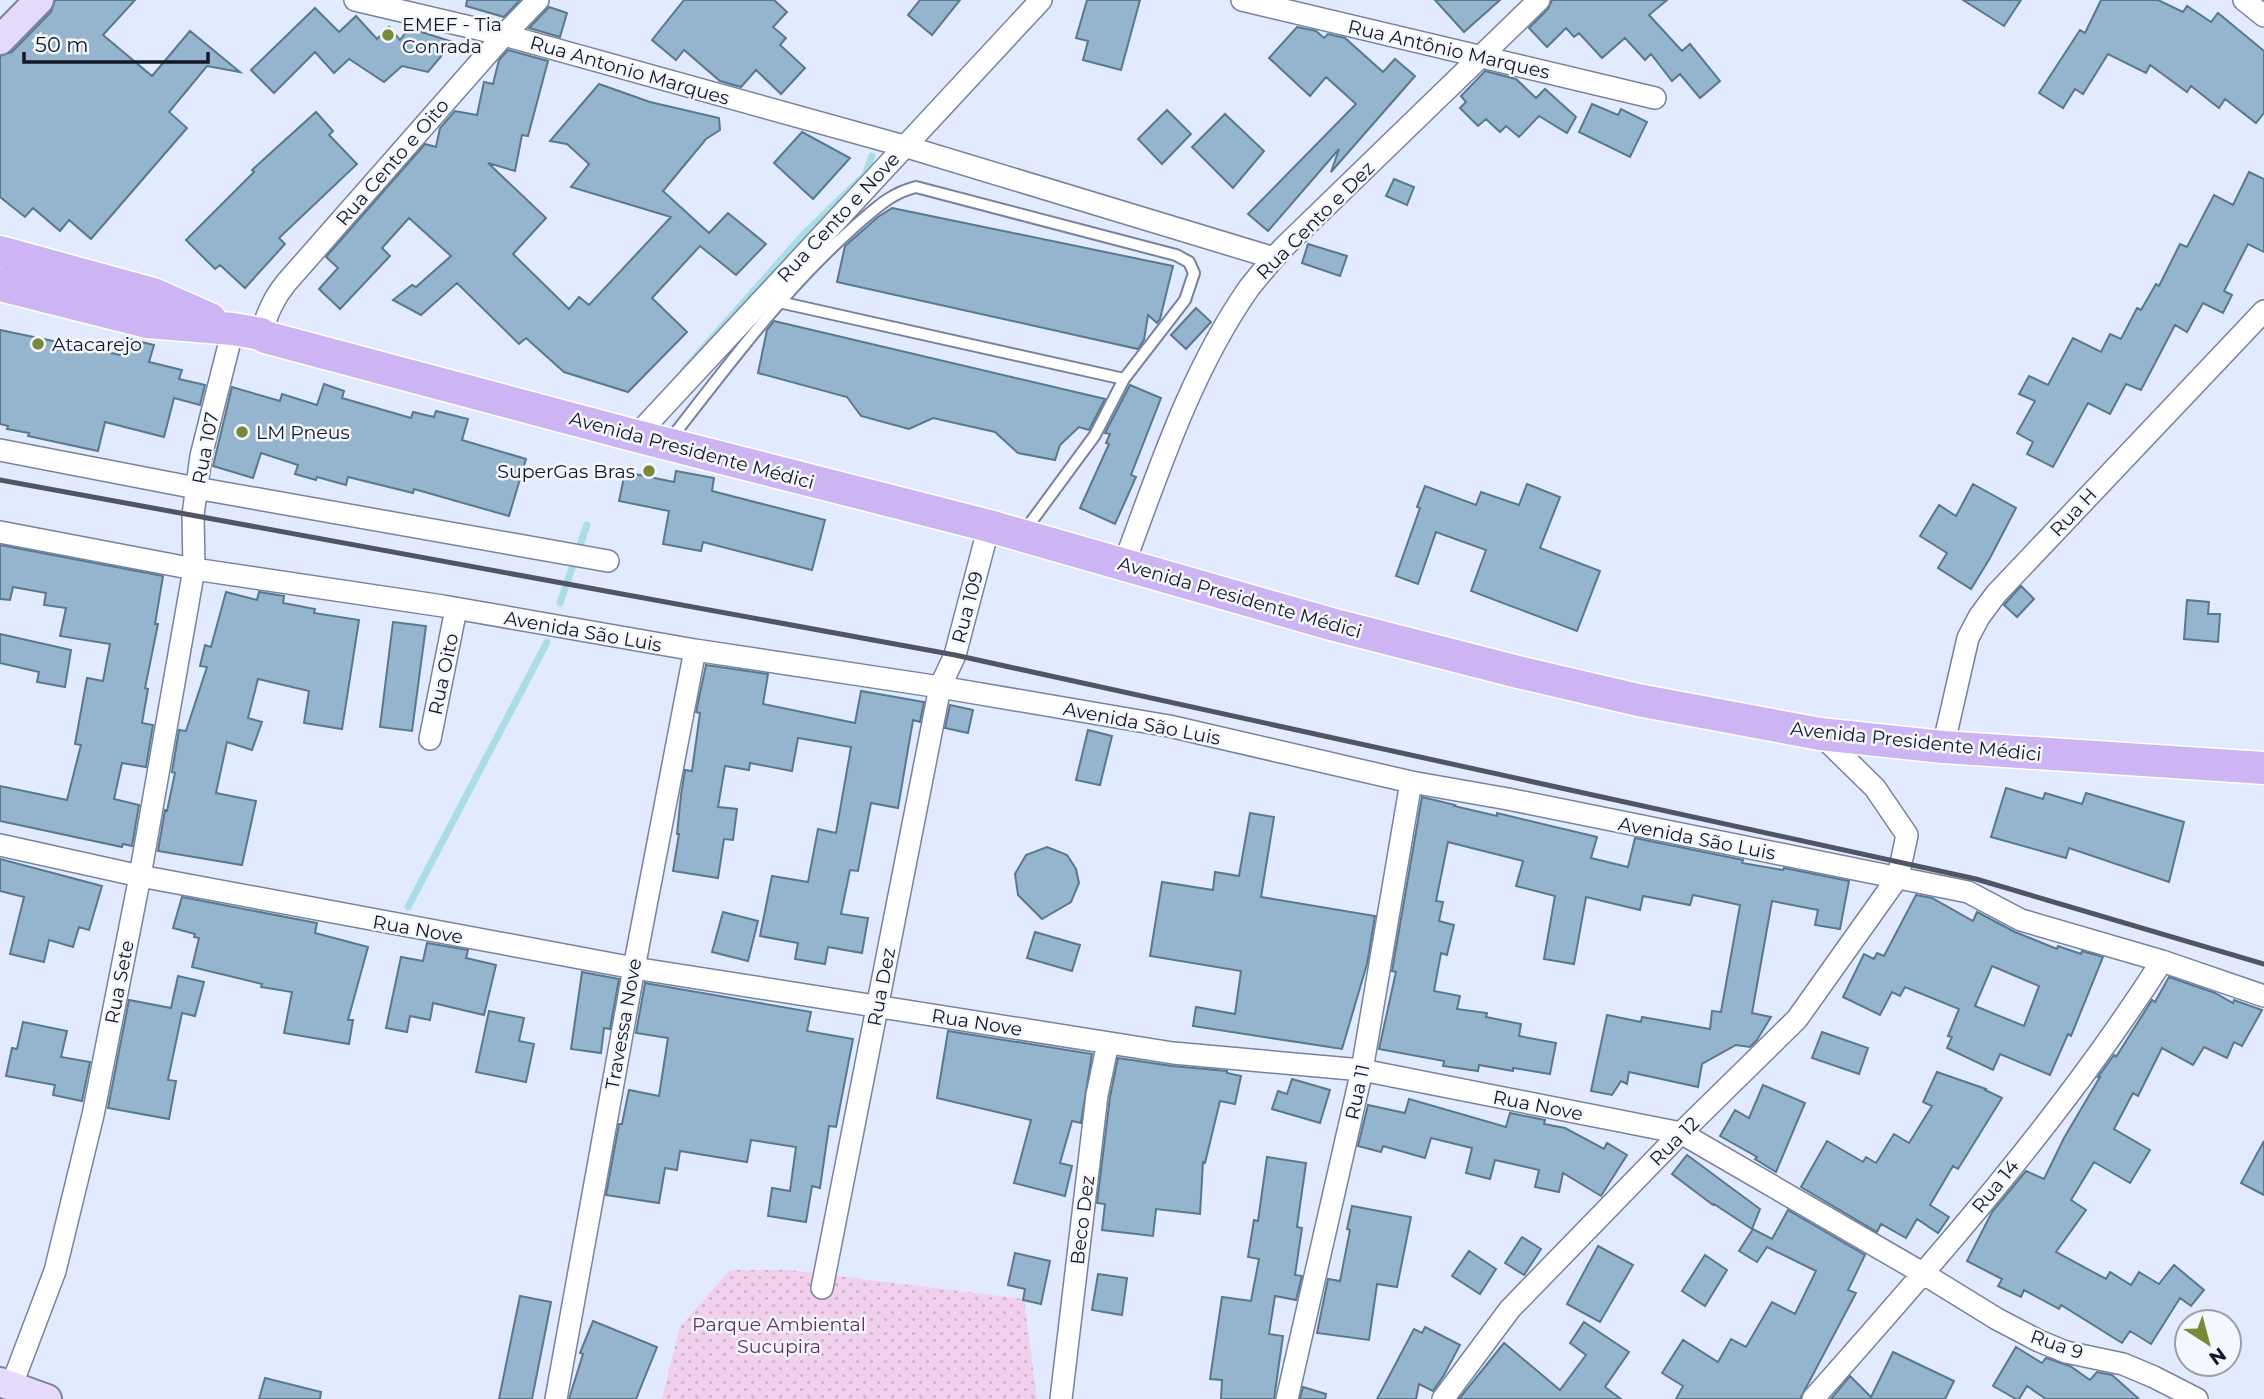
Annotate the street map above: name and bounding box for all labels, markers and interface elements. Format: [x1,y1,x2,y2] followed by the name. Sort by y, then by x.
[402,13,502,58] place label: EMEF - Tia Conrada
[1346,15,1552,84] street label: Rua Antônio Marques
[24,21,208,65] scale bar
[380,27,396,43] marker: EMEF - Tia Conrada
[527,31,732,110] street label: Rua Antonio Marques
[35,32,89,57] text: 50 m
[331,94,454,231] street label: Rua Cento e Oito
[772,148,905,287] street label: Rua Cento e Nove
[1252,157,1379,284] street label: Rua Cento e Dez
[52,333,142,356] place label: Atacarejo
[30,336,46,352] marker: Atacarejo
[567,407,817,494] street label: Avenida Presidente Médici
[187,410,224,486] street label: Rua 107
[256,421,350,444] place label: LM Pneus
[234,424,250,440] marker: LM Pneus
[497,460,635,483] place label: SuperGas Bras
[641,463,657,479] marker: SuperGas Bras
[2045,483,2102,541] street label: Rua H
[1115,552,1364,643] street label: Avenida Presidente Médici
[947,569,988,646] street label: Rua 109
[502,606,664,657] street label: Avenida São Luis
[424,631,463,717] street label: Rua Oito
[1061,697,1222,750] street label: Avenida São Luis
[1789,717,2043,766] street label: Avenida Presidente Médici
[1616,812,1777,865] street label: Avenida São Luis
[371,910,465,949] street label: Rua Nove
[100,938,139,1026] street label: Rua Sete
[863,946,900,1028] street label: Rua Dez
[601,956,646,1092] street label: Travessa Nove
[930,1004,1024,1041] street label: Rua Nove
[1340,1062,1375,1122] street label: Rua 11
[1491,1085,1585,1125] street label: Rua Nove
[1645,1112,1704,1171] street label: Rua 12
[1967,1155,2024,1218] street label: Rua 14
[1066,1174,1099,1266] street label: Beco Dez
[2173,1308,2243,1378] north arrow
[692,1313,866,1358] park label: Parque Ambiental Sucupira
[2027,1325,2086,1364] street label: Rua 9
[2205,1343,2231,1370] text: N

